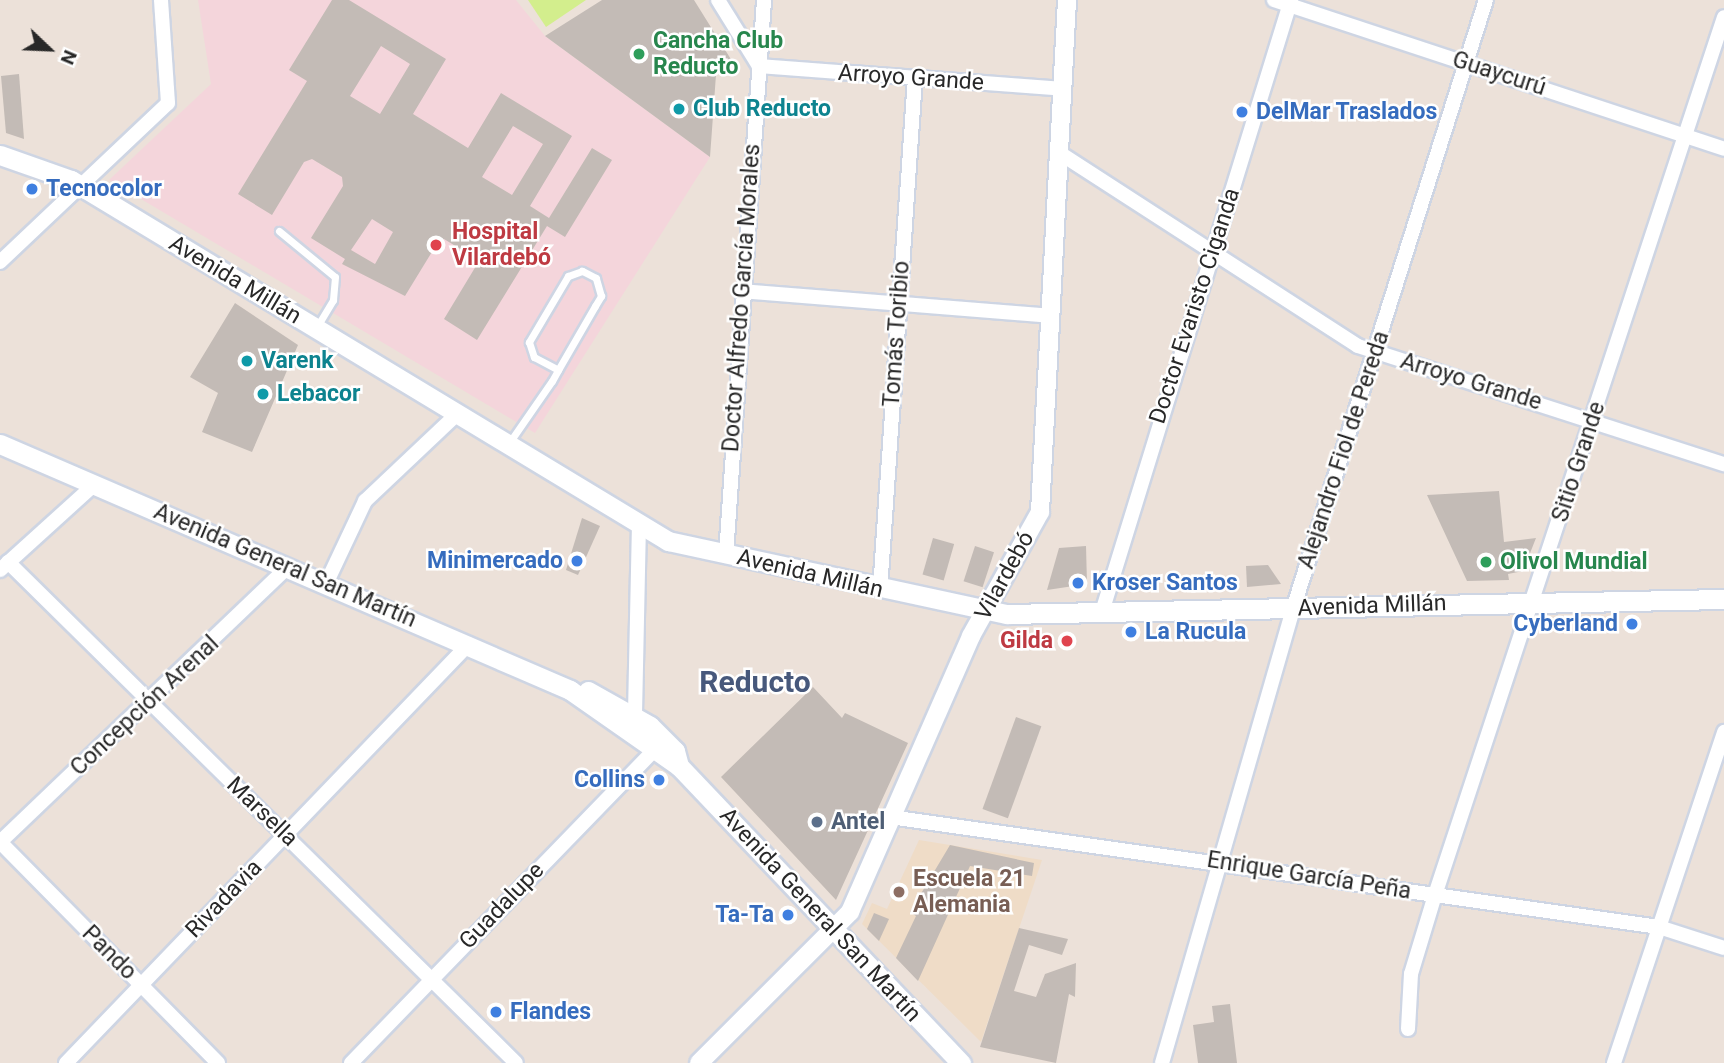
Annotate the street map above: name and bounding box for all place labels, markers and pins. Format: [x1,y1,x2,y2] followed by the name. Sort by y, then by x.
[653,27,783,81] place label: Cancha Club Reducto
[631,46,647,62] marker: Cancha Club Reducto
[693,95,831,123] place label: Club Reducto
[1256,98,1438,126] place label: DelMar Traslados
[671,101,687,117] marker: Club Reducto
[1234,104,1250,120] marker: DelMar Traslados
[46,175,162,203] place label: Tecnocolor
[24,181,40,197] marker: Tecnocolor
[452,218,551,272] place label: Hospital Vilardebó
[426,235,446,255] marker: Hospital Vilardebó
[261,347,334,375] place label: Varenk
[239,353,255,369] marker: Varenk
[277,380,360,408] place label: Lebacor
[255,386,271,402] marker: Lebacor
[427,547,563,575] place label: Minimercado
[1500,548,1648,576] place label: Olivol Mundial
[569,553,585,569] marker: Minimercado
[1478,554,1494,570] marker: Olivol Mundial
[1092,569,1238,597] place label: Kroser Santos
[1070,575,1086,591] marker: Kroser Santos
[1513,610,1618,638] place label: Cyberland
[1624,616,1640,632] marker: Cyberland
[1145,618,1246,646] place label: La Rucula
[1123,624,1139,640] marker: La Rucula
[1000,627,1053,655] place label: Gilda
[1059,633,1075,649] marker: Gilda
[574,766,645,794] place label: Collins
[651,772,667,788] marker: Collins
[831,808,885,836] place label: Antel
[809,814,825,830] marker: Antel
[913,865,1026,919] place label: Escuela 21 Alemania
[891,884,907,900] marker: Escuela 21 Alemania
[715,901,774,929] place label: Ta-Ta
[780,907,796,923] marker: Ta-Ta
[510,998,591,1026] place label: Flandes
[488,1004,504,1020] marker: Flandes

